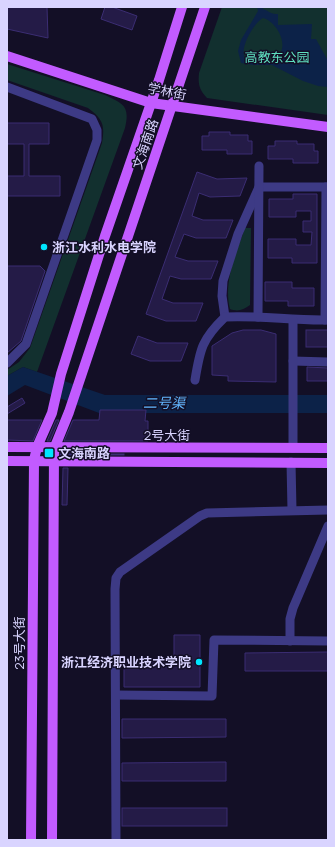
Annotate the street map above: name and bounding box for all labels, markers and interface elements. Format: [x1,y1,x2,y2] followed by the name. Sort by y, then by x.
[244,48,310,66] park label: 高教东公园
[146,78,188,104] street label: 学林街
[128,116,162,172] street label: 文海南路
[52,238,156,256] place label: 浙江水利水电学院
[39,242,49,252] marker: 浙江水利水电学院
[143,393,187,412] water label: 二号渠
[144,426,190,444] street label: 2号大街
[58,444,110,462] place label: 文海南路
[43,447,55,459] marker: 文海南路
[10,616,28,670] street label: 23号大街
[61,653,191,671] place label: 浙江经济职业技术学院
[194,657,204,667] marker: 浙江经济职业技术学院

